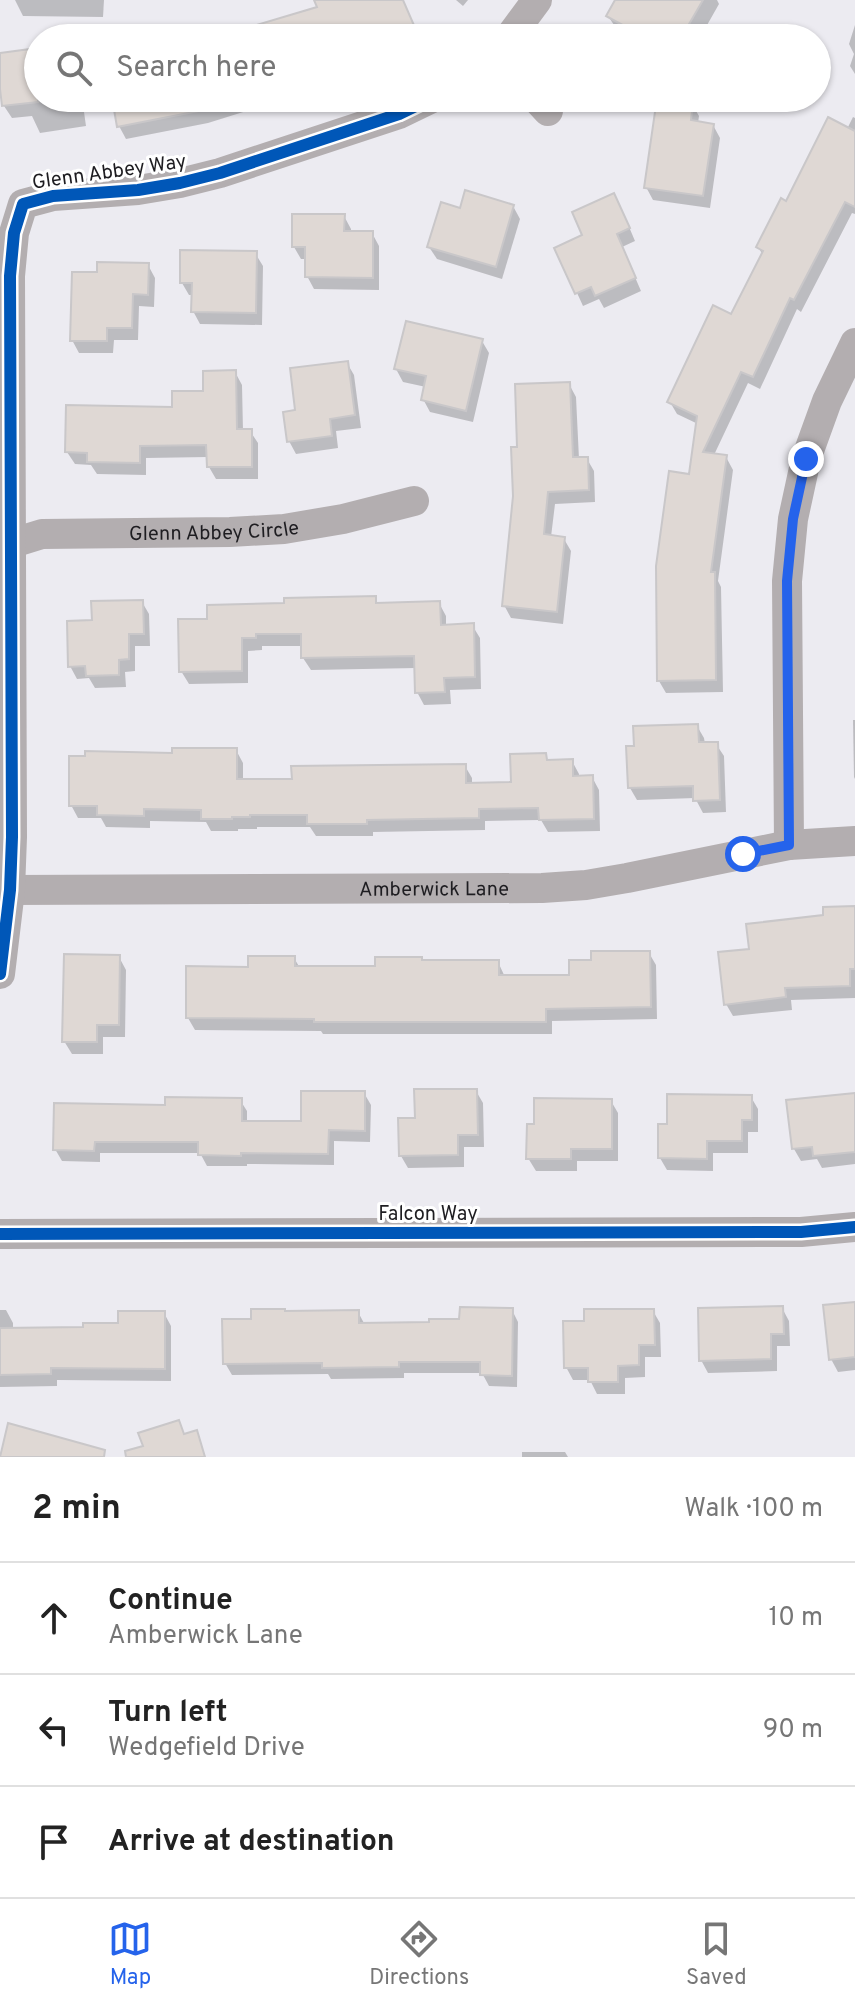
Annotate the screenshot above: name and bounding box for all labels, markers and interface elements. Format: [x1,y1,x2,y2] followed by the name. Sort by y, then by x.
[24,24,831,112] search box
[52,46,96,90] icon: search
[116,50,276,87] text: Search here
[30,149,188,197] street label: Glenn Abbey Way
[788,441,824,477] route end
[129,516,301,548] street label: Glenn Abbey Circle
[725,836,761,872] route start
[359,877,509,904] street label: Amberwick Lane
[378,1202,478,1228] street label: Falcon Way
[32,1488,121,1531] text: 2 min
[684,1493,823,1526] text: Walk · 100 m
[108,1583,233,1620] text: Continue
[32,1596,76,1640] icon: ahead
[768,1602,823,1635] text: 10 m
[108,1620,303,1653] text: Amberwick Lane
[108,1695,228,1732] text: Turn left
[32,1708,76,1752] icon: left
[763,1714,823,1747] text: 90 m
[108,1732,305,1765] text: Wedgefield Drive
[32,1820,76,1864] icon: arrive
[108,1824,394,1861] text: Arrive at destination
[108,1917,152,1992] tab: Map
[369,1917,469,1992] tab: Directions
[686,1917,747,1992] tab: Saved

